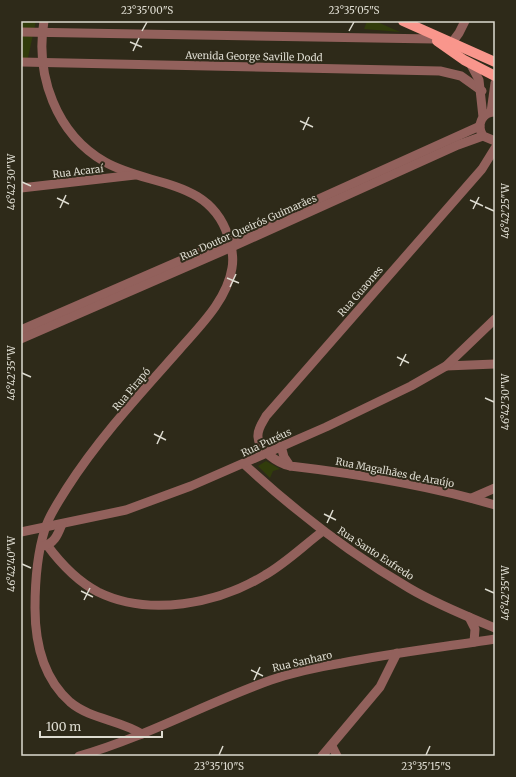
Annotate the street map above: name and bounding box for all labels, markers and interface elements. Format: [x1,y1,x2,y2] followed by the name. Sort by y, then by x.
[121,4,173,17] text: 23°35'00"S
[328,4,380,17] text: 23°35'05"S
[184,49,323,64] street label: Avenida George Saville Dodd
[5,153,18,210] text: 46°42'30"W
[52,162,105,181] street label: Rua Acaraí
[499,182,512,239] text: 46°42'25"W
[178,191,319,264] street label: Rua Doutor Queirós Guimarães
[335,263,386,319] street label: Rua Guaones
[5,344,18,401] text: 46°42'35"W
[110,365,153,414] street label: Rua Pirapó
[499,373,512,430] text: 46°42'30"W
[239,425,294,460] street label: Rua Puréus
[334,455,455,490] street label: Rua Magalhães de Araújo
[335,524,417,583] street label: Rua Santo Eufredo
[5,535,18,592] text: 46°42'40"W
[499,564,512,621] text: 46°42'35"W
[271,648,333,675] street label: Rua Sanharo
[40,713,162,739] scale bar
[46,719,81,734] text: 100 m
[194,760,244,773] text: 23°35'10"S
[401,760,451,773] text: 23°35'15"S

